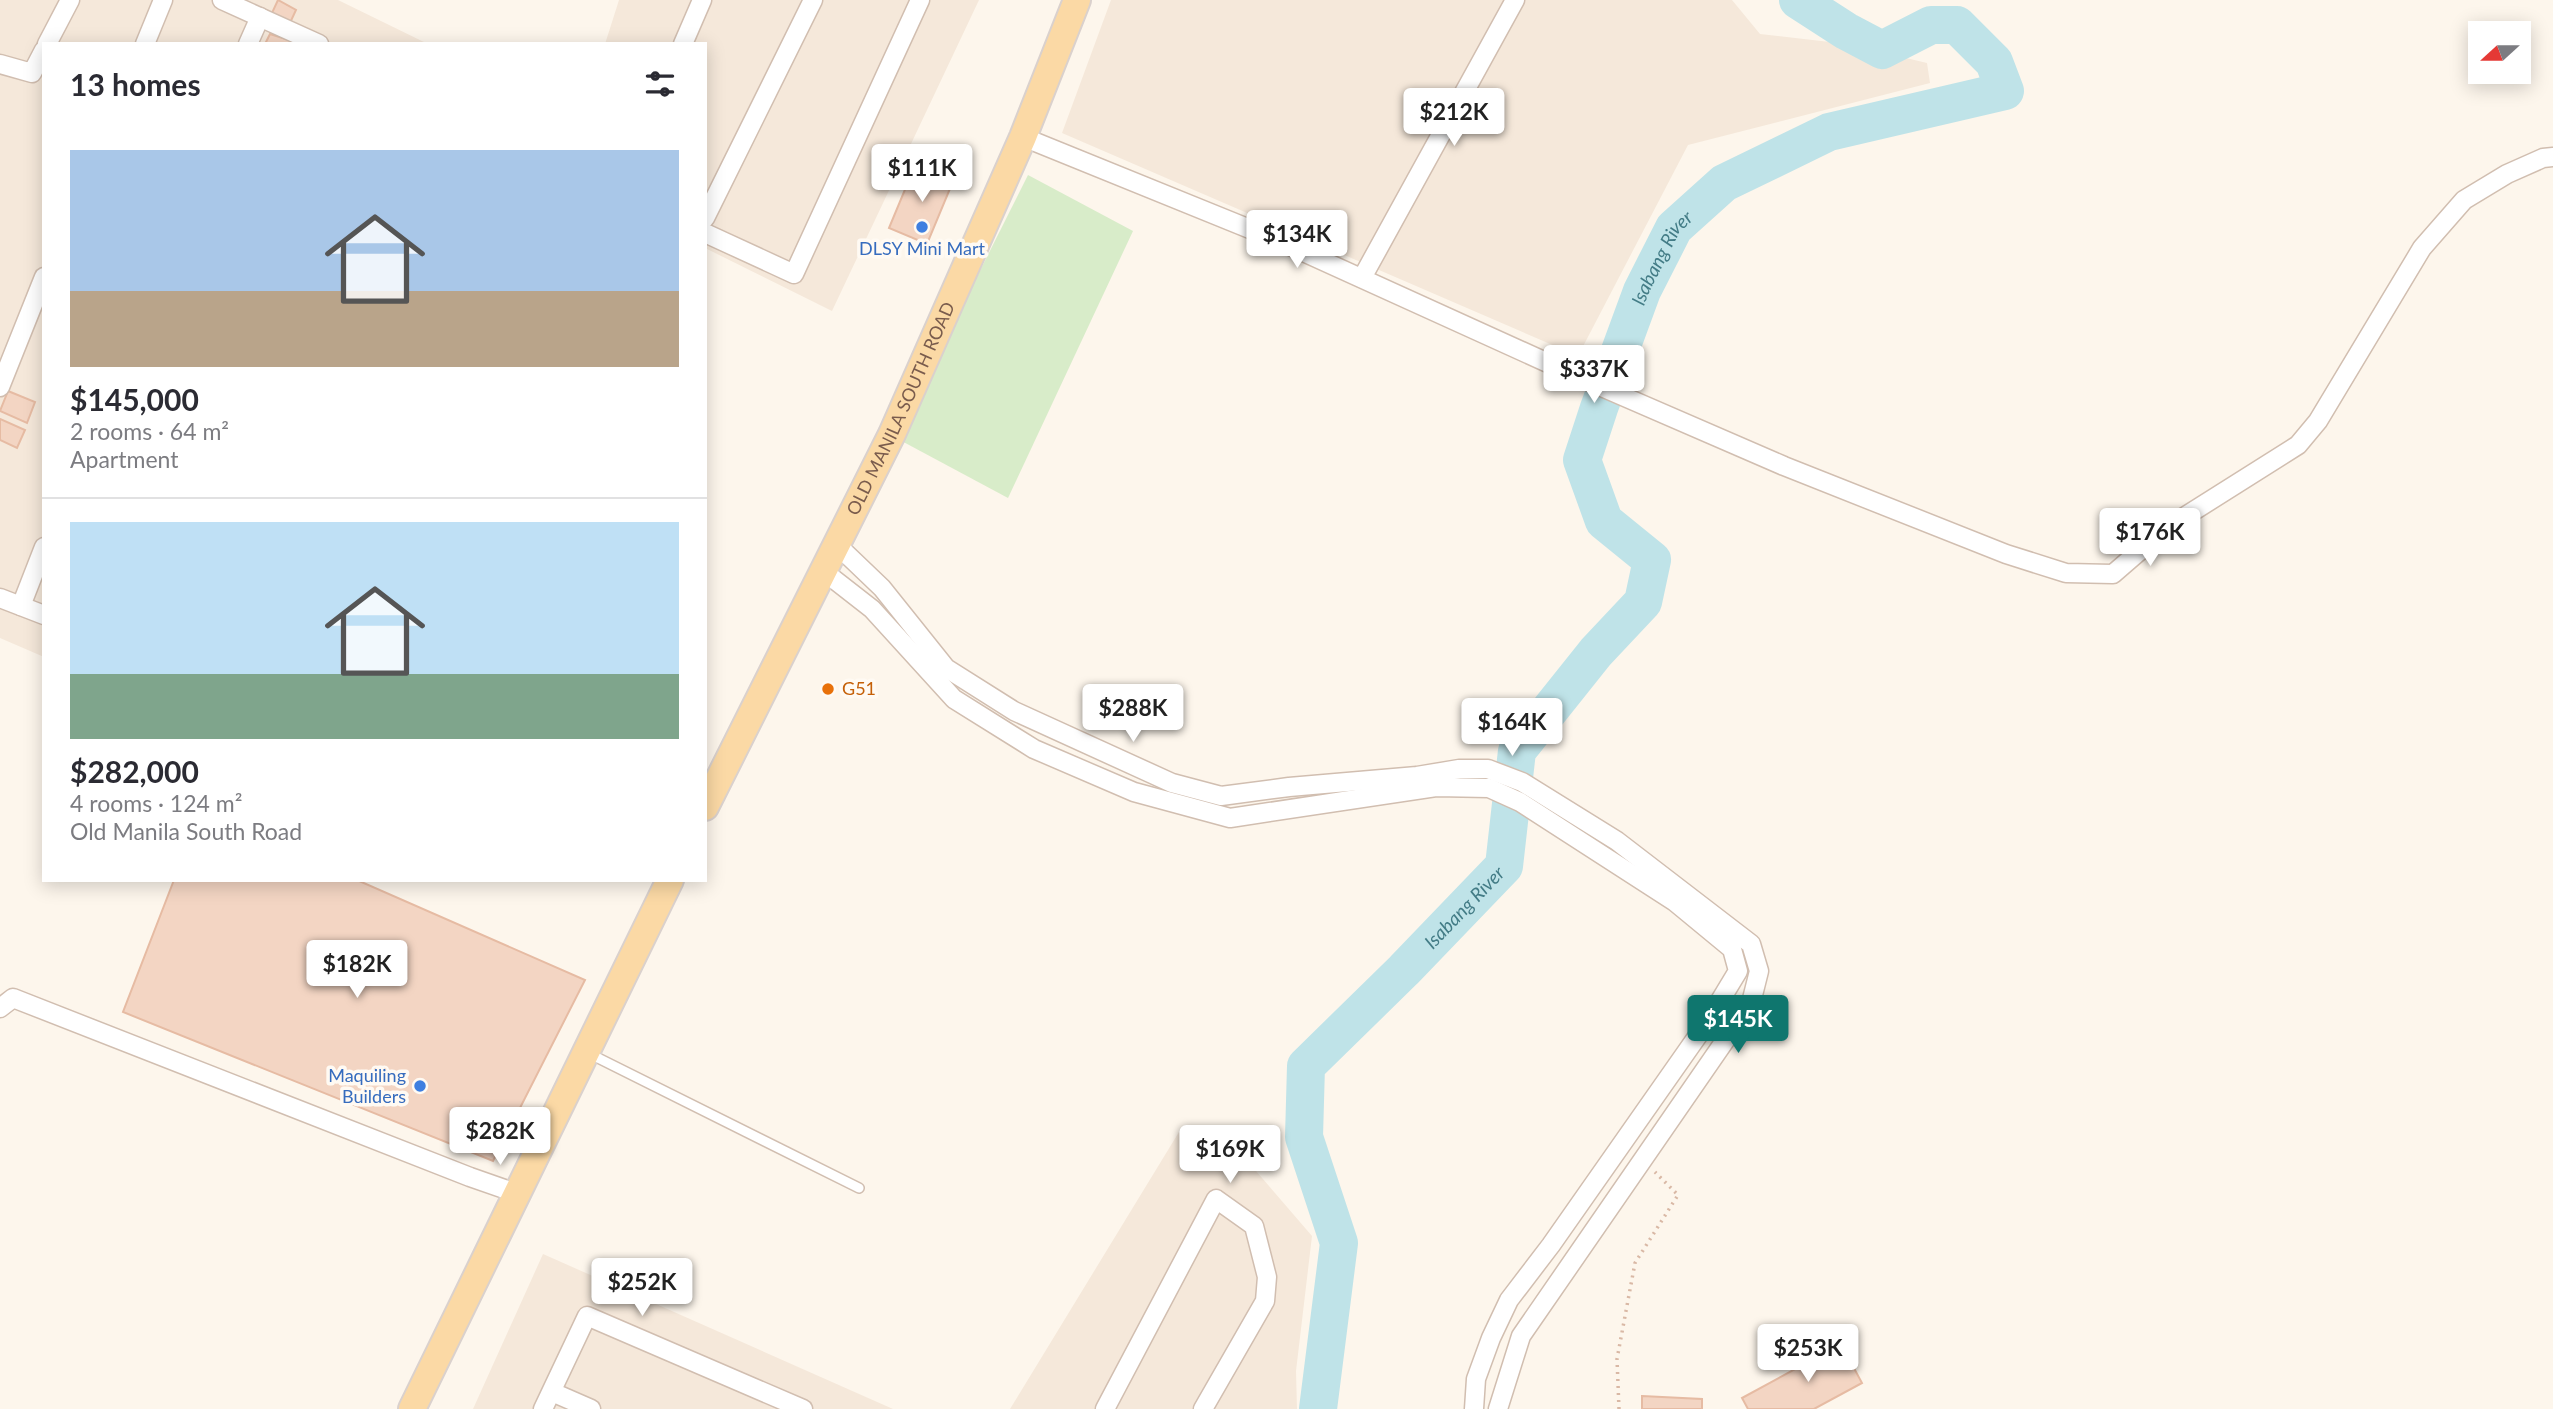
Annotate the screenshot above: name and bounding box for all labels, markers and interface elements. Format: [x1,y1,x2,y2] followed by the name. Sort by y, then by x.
[2468,21,2530,84] north arrow
[2468,21,2531,84] map controls
[641,65,679,103] icon: filters
[70,66,201,102] text: 13 homes
[1405,88,1503,148] pin: $212K
[1419,97,1489,125] text: $212K
[873,144,971,204] pin: $111K
[887,153,957,181] text: $111K
[312,196,438,322] icon: home
[1626,205,1697,308] water label: Isabang River
[1248,210,1346,270] pin: $134K
[914,219,930,235] marker: DLSY Mini Mart
[1262,219,1332,247] text: $134K
[859,237,985,259] place label: DLSY Mini Mart
[841,298,959,519] street label: OLD MANILA SOUTH ROAD
[1545,346,1643,405] pin: $337K
[1559,354,1629,382] text: $337K
[70,381,199,417] text: $145,000
[70,417,229,445] text: 2 rooms · 64 m²
[70,445,178,473] text: Apartment
[2101,508,2199,568] pin: $176K
[2115,517,2185,545] text: $176K
[312,568,438,694] icon: home
[842,677,876,699] place label: G51
[820,681,836,697] marker: G51
[1084,684,1182,744] pin: $288K
[1098,693,1168,721] text: $288K
[1463,698,1561,758] pin: $164K
[1477,707,1547,735] text: $164K
[70,753,199,789] text: $282,000
[70,789,242,817] text: 4 rooms · 124 m²
[70,817,302,845] text: Old Manila South Road
[1419,861,1509,953] water label: Isabang River
[308,940,406,1000] pin: $182K
[322,949,392,977] text: $182K
[1689,996,1787,1055] pin: $145K
[1703,1004,1773,1032] text: $145K
[328,1064,406,1107] place label: Maquiling Builders
[412,1078,428,1094] marker: Maquiling Builders
[451,1108,549,1167] pin: $282K
[465,1116,535,1144] text: $282K
[1181,1126,1279,1185] pin: $169K
[1195,1134,1265,1162] text: $169K
[593,1258,691,1318] pin: $252K
[607,1267,677,1295] text: $252K
[1759,1324,1857,1384] pin: $253K
[1773,1333,1843,1361] text: $253K

